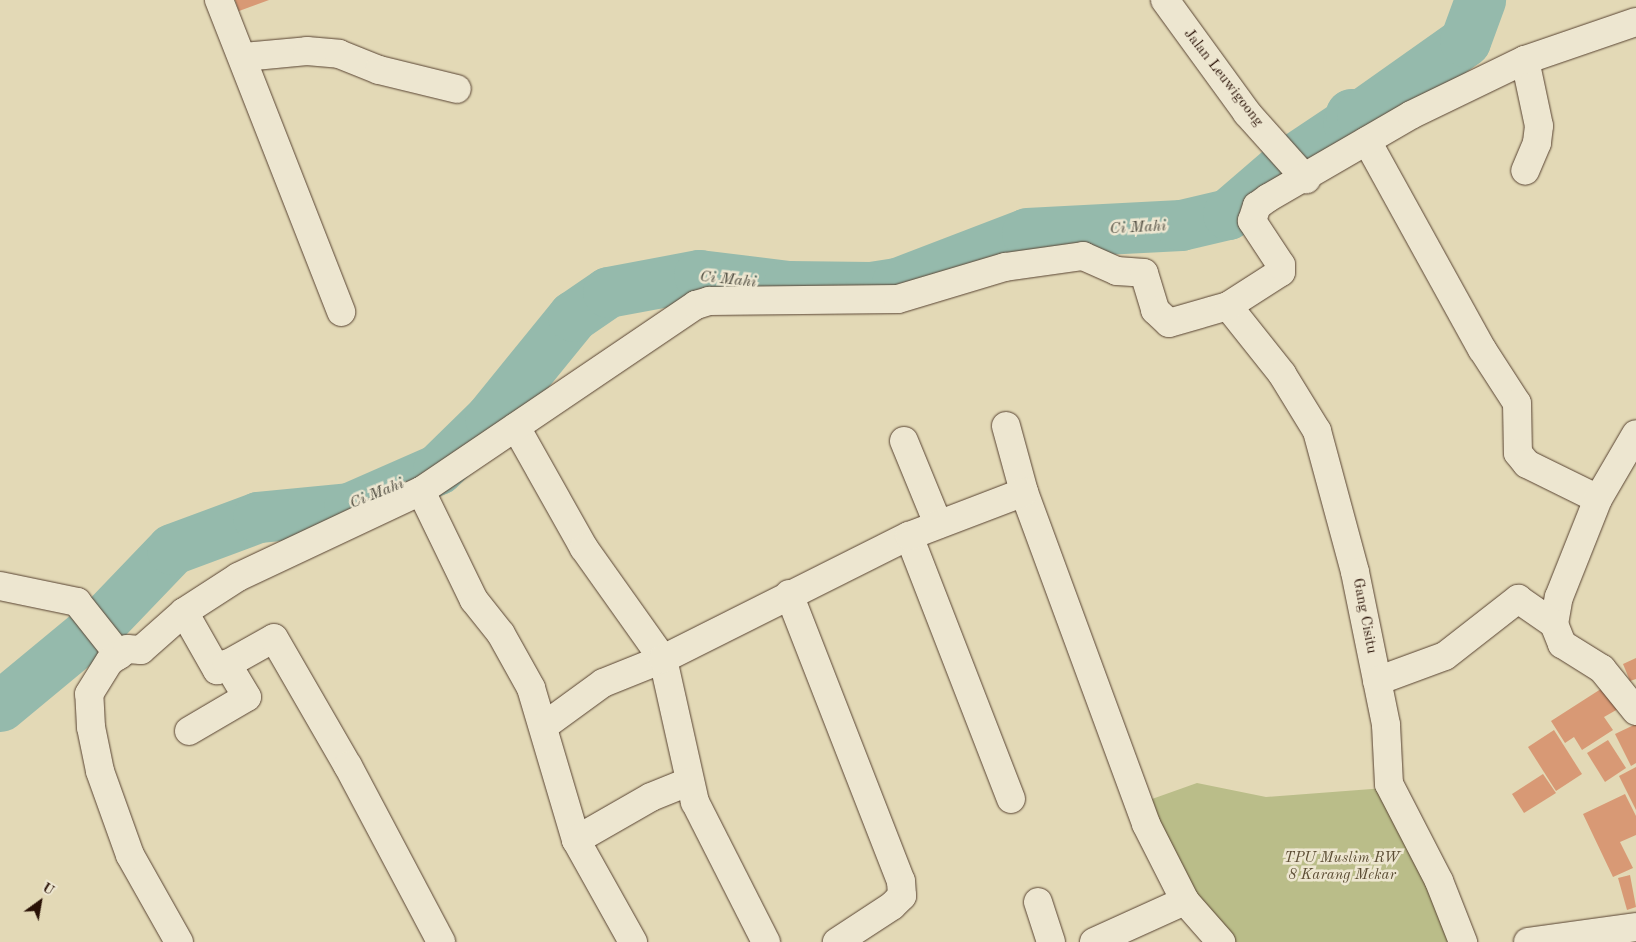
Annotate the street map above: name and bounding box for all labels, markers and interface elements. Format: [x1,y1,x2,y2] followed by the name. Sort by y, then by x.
[1179,26,1267,130] street label: Jalan Leuwigoong
[1109,217,1167,239] water label: Ci Mahi
[699,267,757,293] water label: Ci Mahi
[347,474,407,514] water label: Ci Mahi
[1348,577,1380,655] street label: Gang Cisitu
[1284,849,1400,884] park label: TPU Muslim RW 8 Karang Mekar
[15,877,65,927] north arrow
[40,880,56,898] text: U

